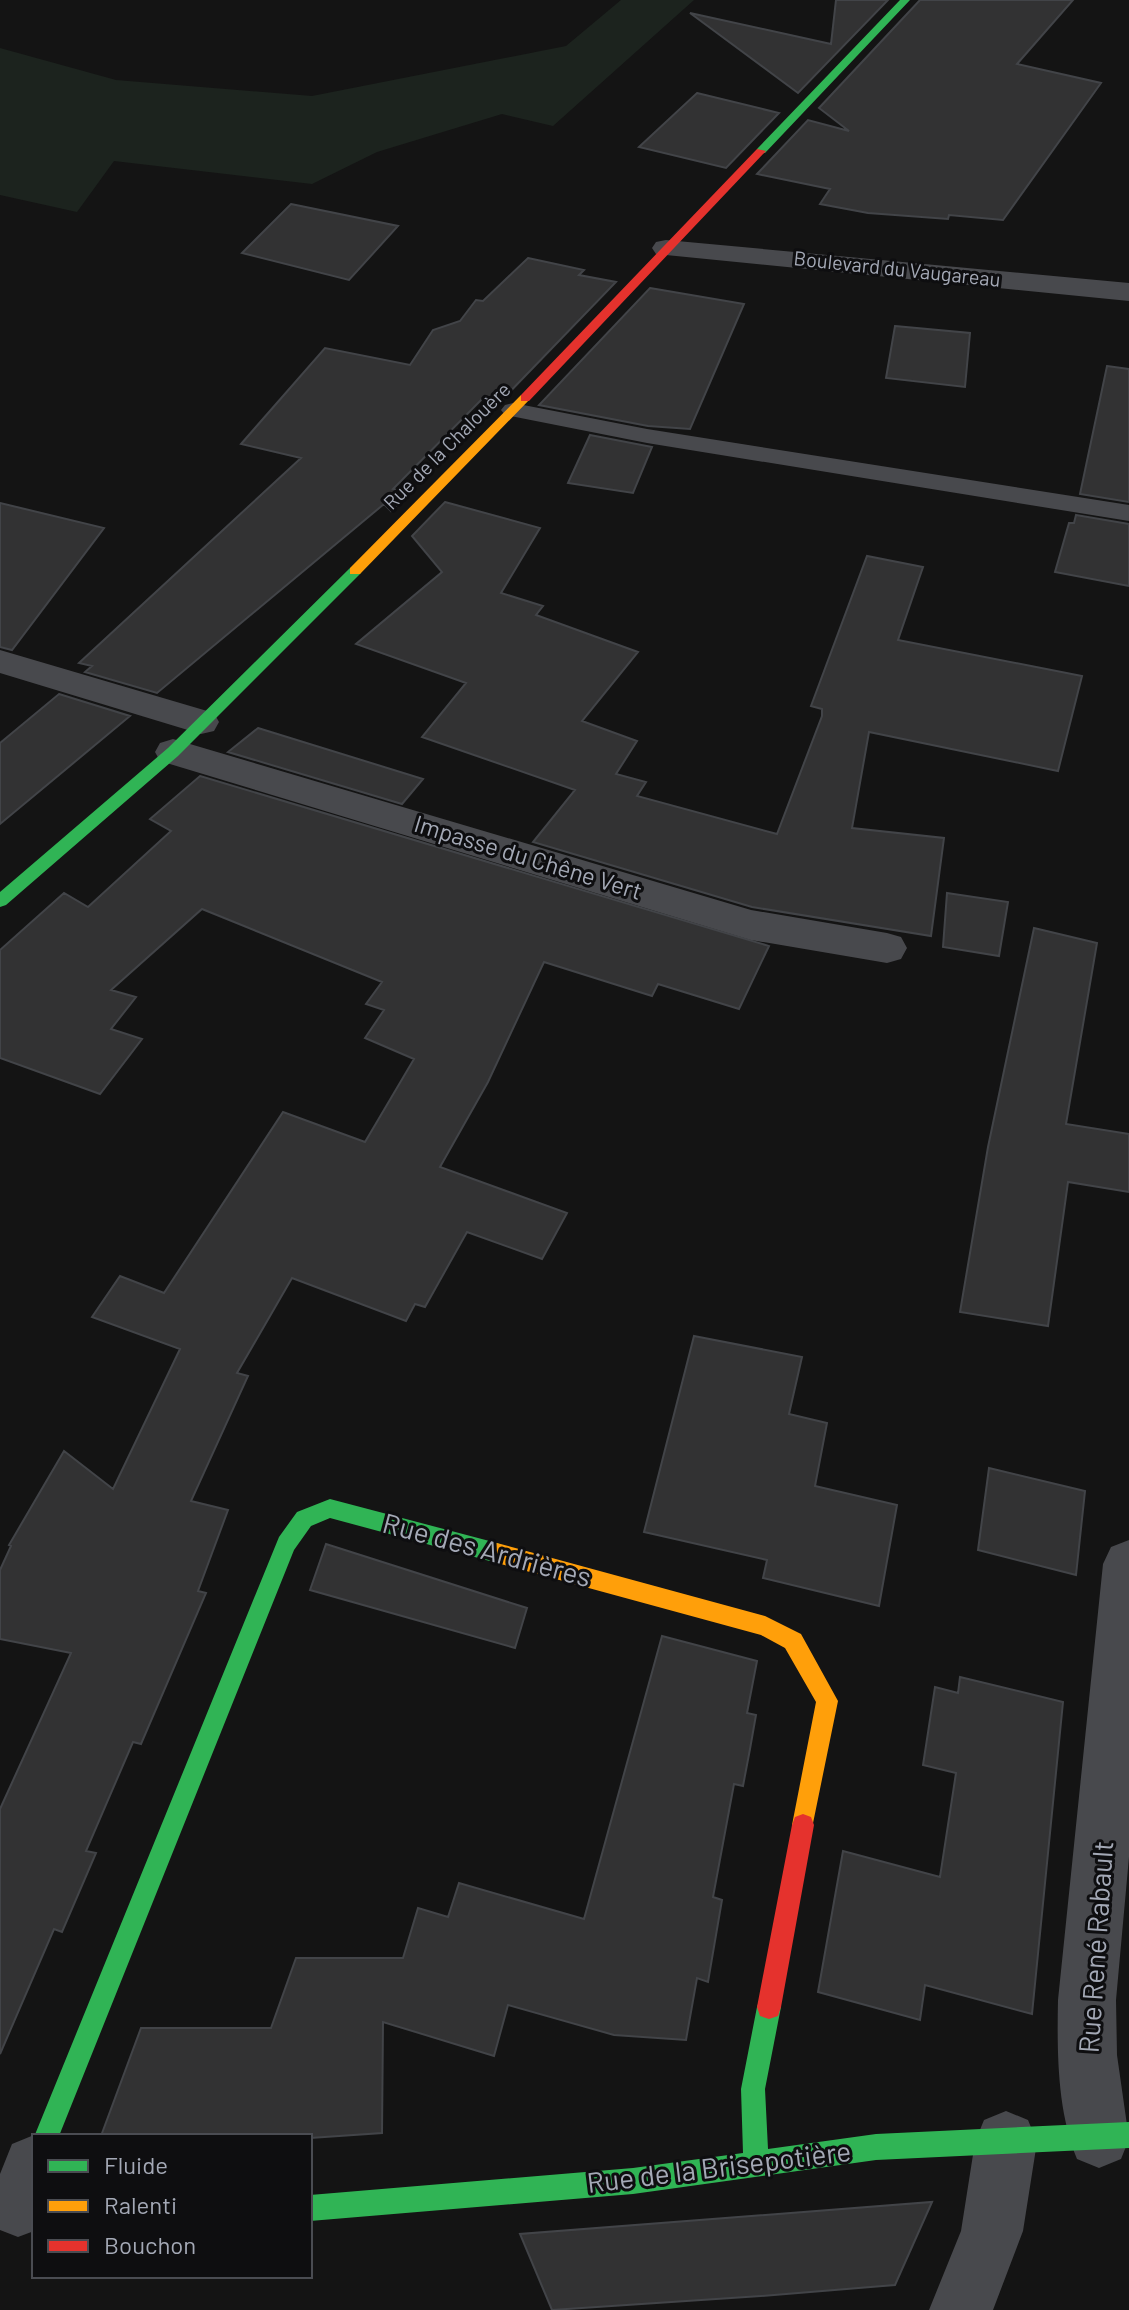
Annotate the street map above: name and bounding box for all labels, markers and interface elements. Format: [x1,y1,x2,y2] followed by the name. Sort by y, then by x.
[793,245,1002,291] street label: Boulevard du Vaugareau
[378,377,515,514] street label: Rue de la Chalouère
[411,808,646,905] street label: Impasse du Chêne Vert
[379,1505,595,1593] street label: Rue des Ardrières
[1071,1840,1119,2054] street label: Rue René Rabault
[585,2133,853,2199] street label: Rue de la Brisepotière
[32,2134,312,2278] legend
[104,2150,168,2179] text: Fluide
[104,2190,177,2219] text: Ralenti
[104,2230,196,2259] text: Bouchon

